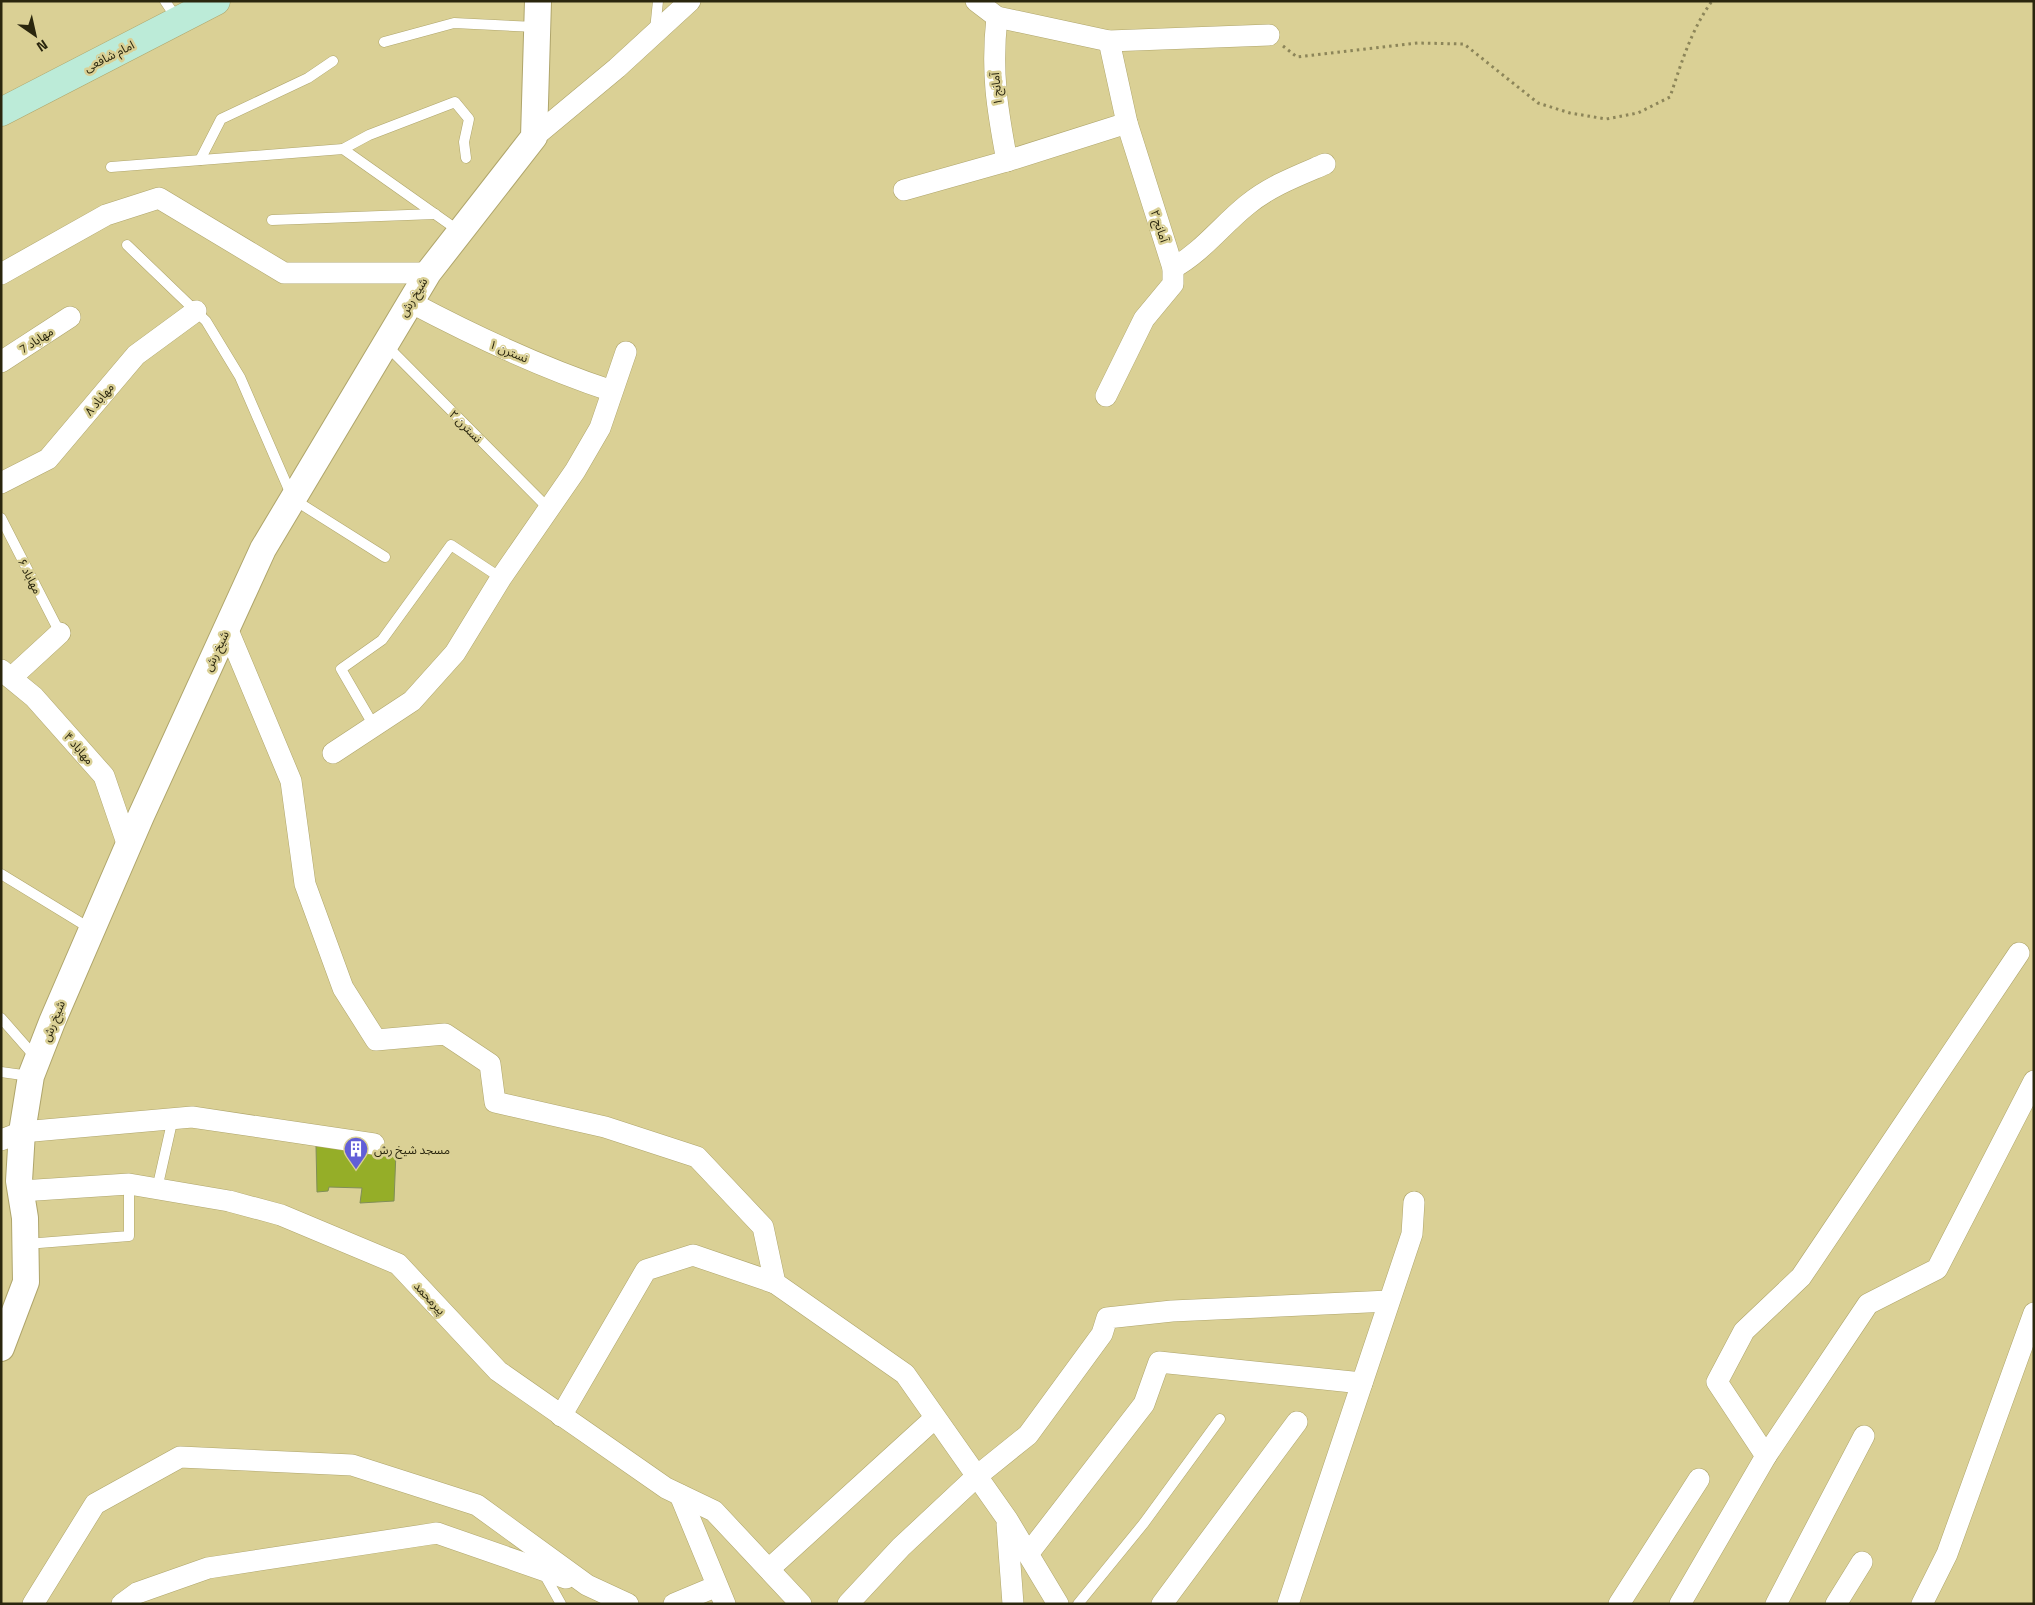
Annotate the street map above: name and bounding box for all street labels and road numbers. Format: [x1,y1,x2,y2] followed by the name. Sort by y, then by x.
[80,35,138,77] street label: امام شافعی
[985,71,1007,106] street label: آمانج ۱
[1146,207,1174,245] street label: آمانج ۲
[394,274,432,320] street label: شیخ رش
[15,322,57,358] street label: مهاباد 7
[487,335,531,367] street label: نسترن ۱
[80,378,118,420] street label: مهاباد ۸
[445,405,487,447] street label: نسترن ۲
[13,555,47,597] street label: مهاباد ۶
[198,628,234,674] street label: شیخ رش
[59,727,99,769] street label: مهاباد ۴
[36,998,70,1044] street label: شیخ رش
[410,1277,450,1319] street label: پیرمحمد

